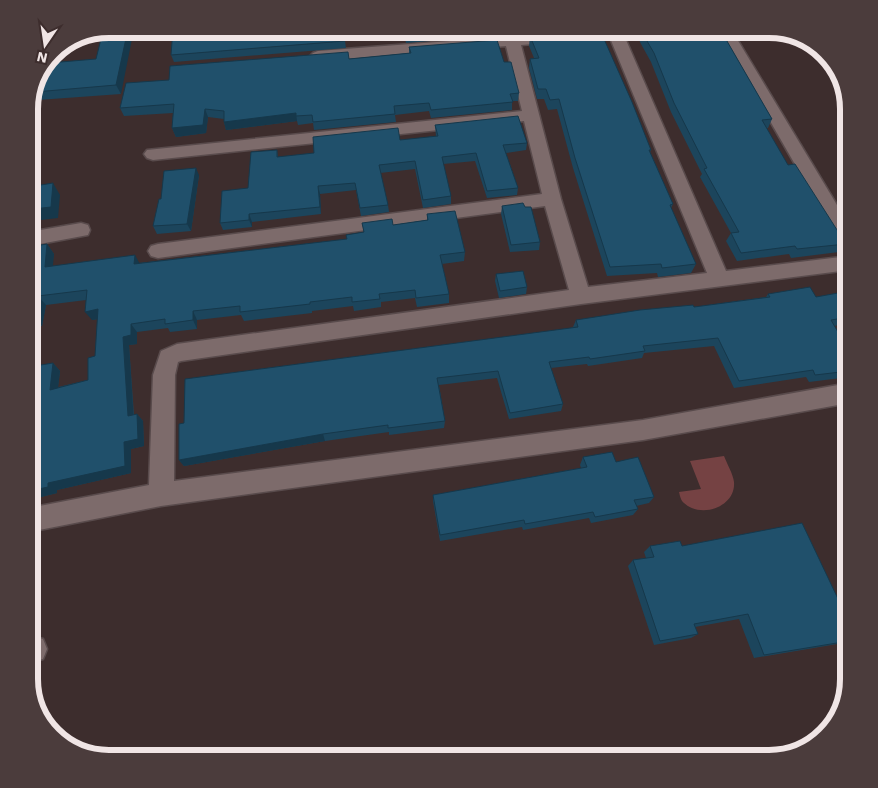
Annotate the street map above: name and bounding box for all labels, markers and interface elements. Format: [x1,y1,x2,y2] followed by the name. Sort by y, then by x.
[20,20,70,70] north arrow
[35,49,49,67] text: N

